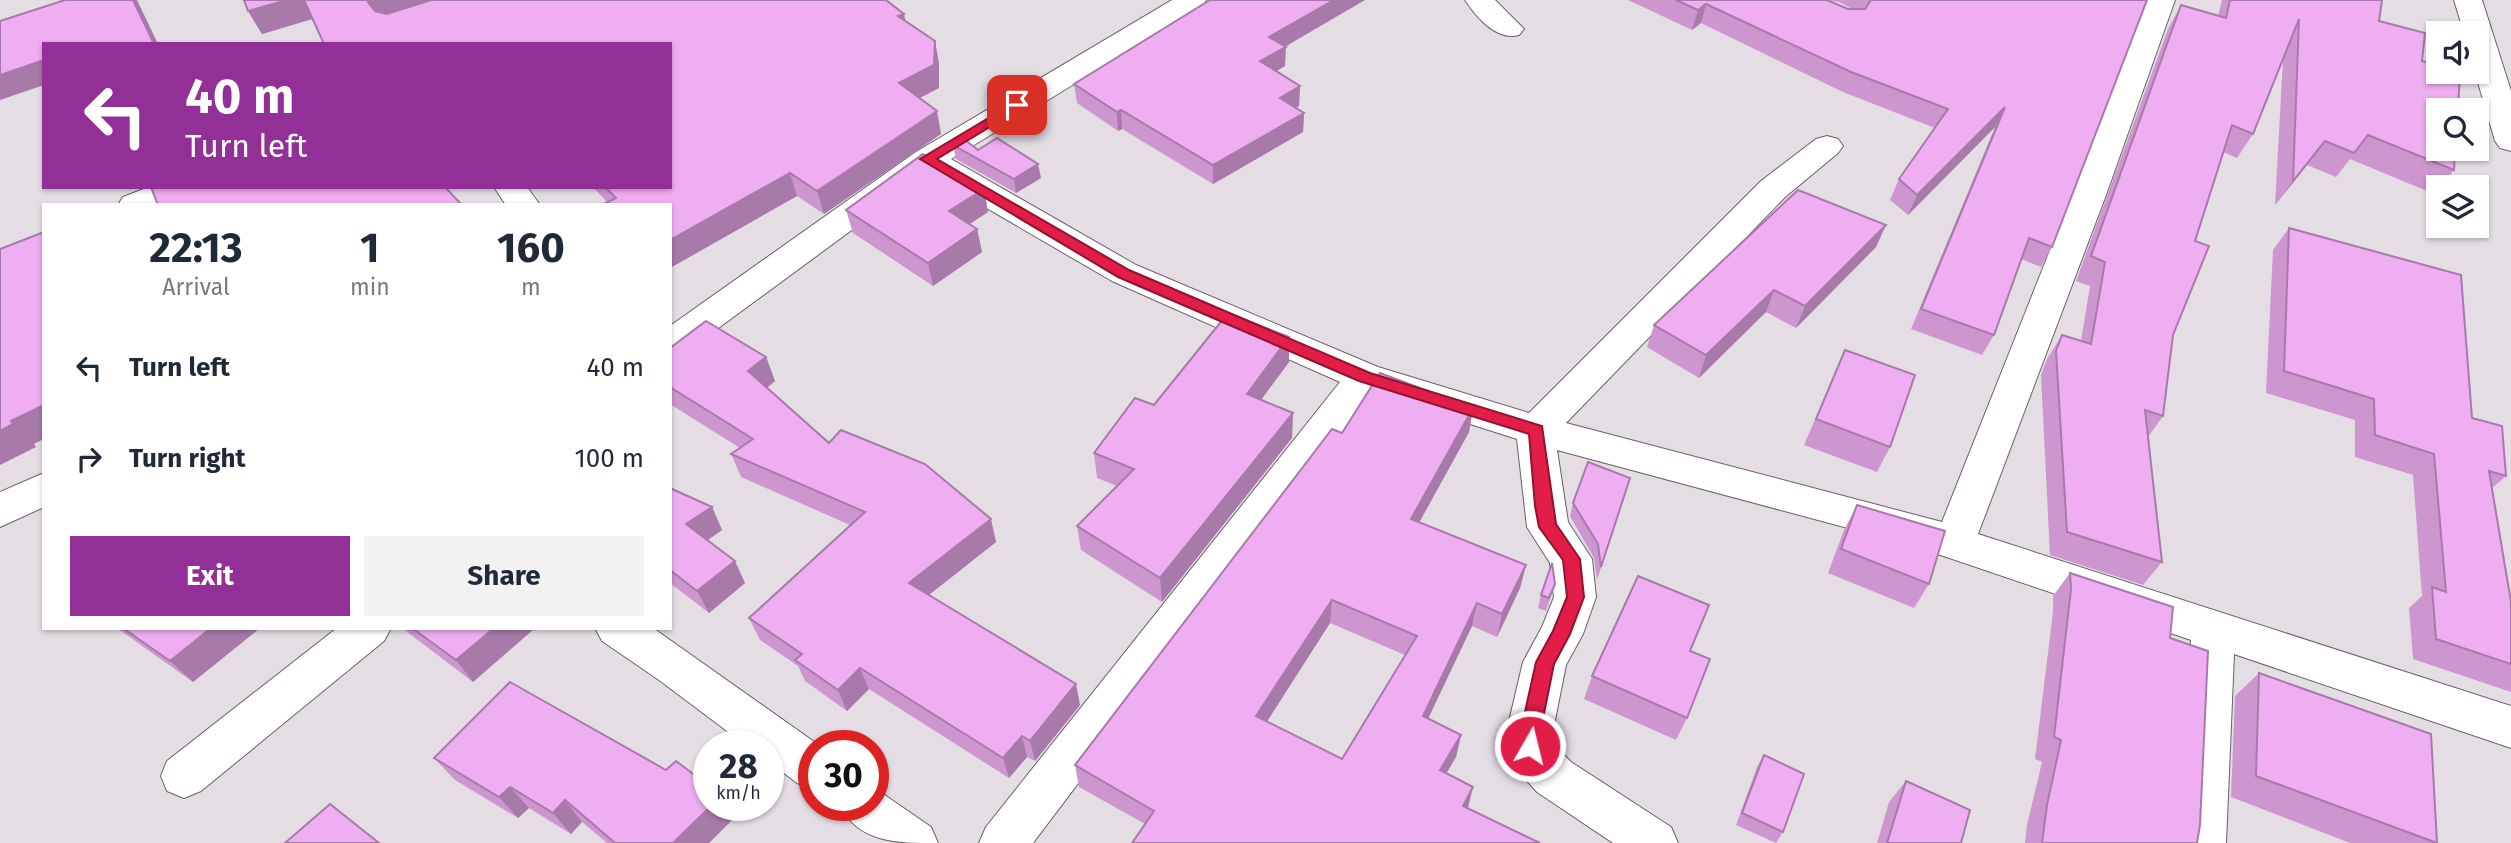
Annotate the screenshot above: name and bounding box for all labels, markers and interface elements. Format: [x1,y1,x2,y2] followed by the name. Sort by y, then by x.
[2426,21,2489,238] map controls
[2426,21,2489,84] button: sound
[185,67,294,126] text: 40 m
[70,70,161,161] icon: left
[987,75,1047,135] pin
[998,86,1036,124] icon: arrive
[2426,98,2489,161] button: search
[185,127,307,165] text: Turn left
[2426,175,2489,238] button: layers
[149,223,243,273] text: 22:13
[360,223,380,273] text: 1
[497,223,565,273] text: 160
[162,273,230,301] text: Arrival
[350,273,390,301] text: min
[521,273,541,301] text: m
[70,349,108,387] icon: left
[129,352,230,383] text: Turn left
[586,352,644,383] text: 40 m
[70,440,108,478] icon: right
[129,443,246,474] text: Turn right
[575,443,644,474] text: 100 m
[70,536,350,616] button: Exit
[364,536,644,616] button: Share
[1493,709,1567,783] position arrow
[798,730,889,821] speed limit sign: 30
[719,745,758,787] text: 28
[716,782,761,804] text: km/h

